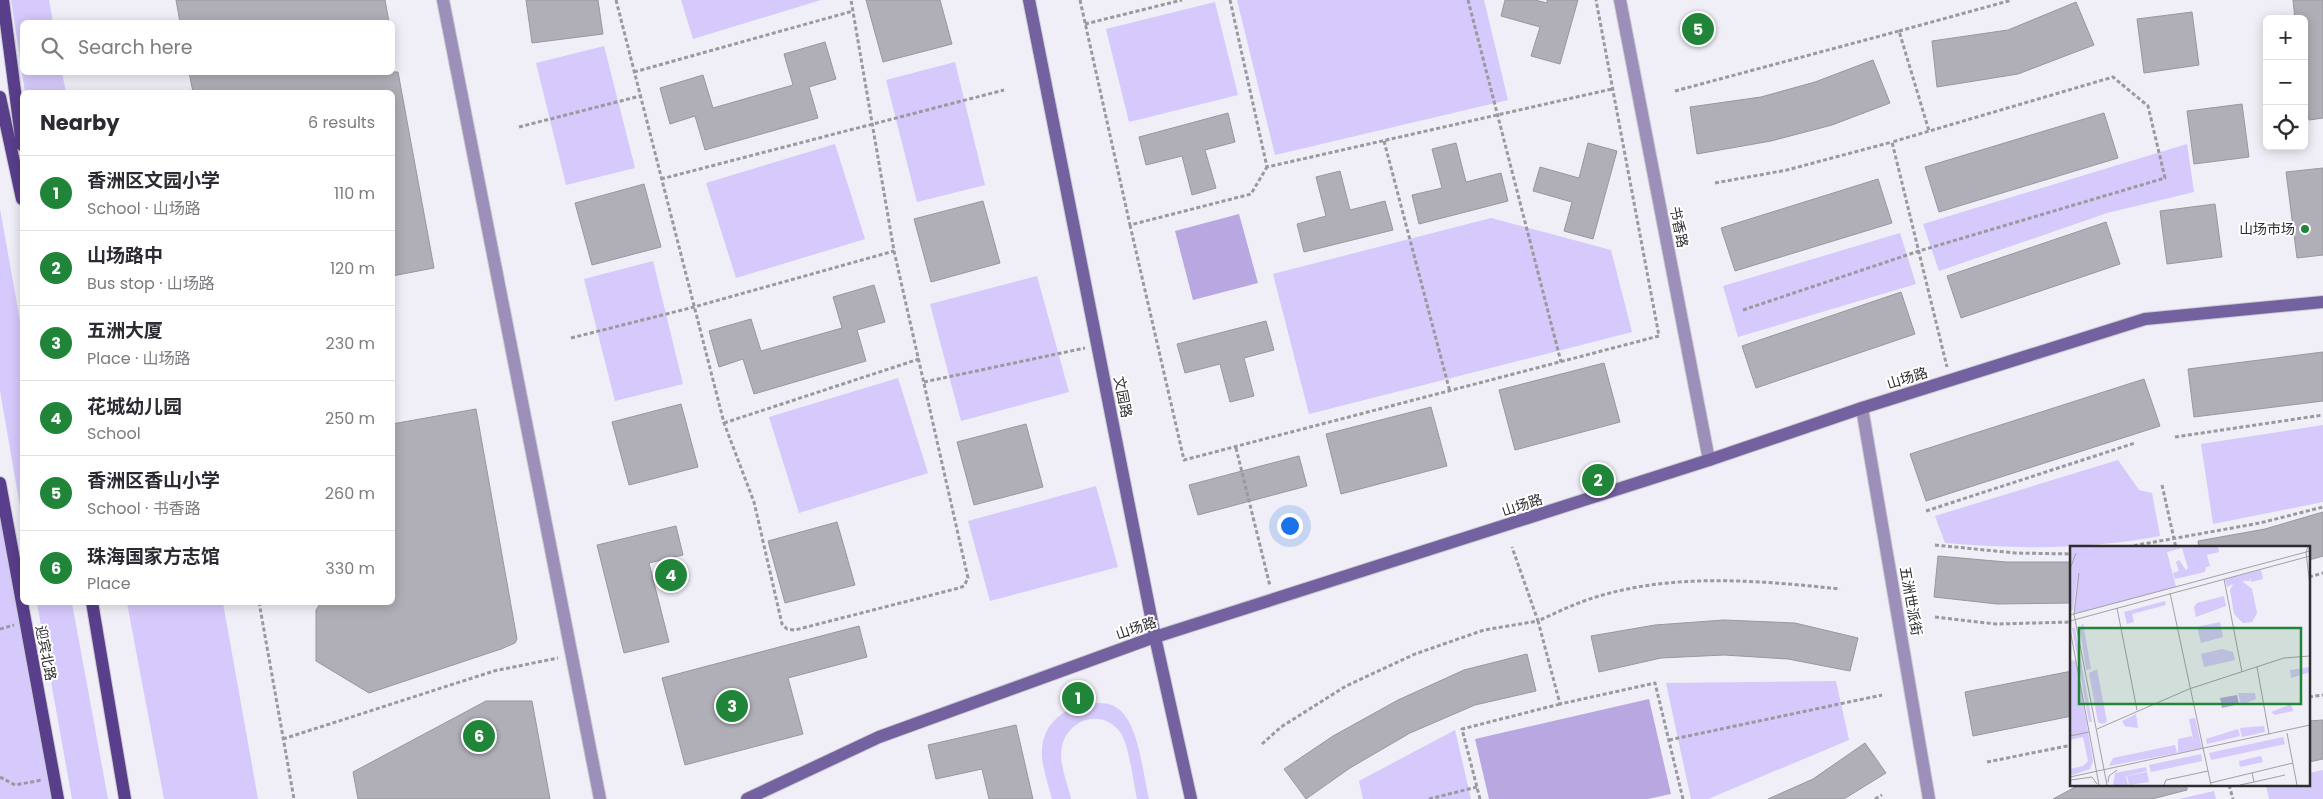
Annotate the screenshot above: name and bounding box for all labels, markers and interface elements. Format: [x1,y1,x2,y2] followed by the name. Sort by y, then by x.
[1682,10,1714,48] pin: 5
[2263,15,2308,150] map controls
[2263,15,2308,60] button: +
[20,20,395,75] search box
[38,34,66,62] icon: search
[78,34,192,61] text: Search here
[2263,60,2308,105] button: −
[2263,105,2308,150] button: locate
[40,108,120,137] text: Nearby
[308,111,375,134] text: 6 results
[87,167,220,194] text: 香洲区文园小学
[53,182,59,205] text: 1
[334,182,375,205] text: 110 m
[87,197,201,220] text: School · 山场路
[1665,204,1693,250] street label: 书香路
[2239,219,2295,239] place label: 山场市场
[2299,223,2311,235] marker: 山场市场
[87,242,163,269] text: 山场路中
[51,257,61,280] text: 2
[330,257,375,280] text: 120 m
[87,272,215,295] text: Bus stop · 山场路
[87,317,163,344] text: 五洲大厦
[51,332,61,355] text: 3
[326,332,375,355] text: 230 m
[87,347,191,370] text: Place · 山场路
[1884,362,1930,394] street label: 山场路
[1109,374,1137,420] street label: 文园路
[87,393,182,420] text: 花城幼儿园
[51,407,61,430] text: 4
[325,407,375,430] text: 250 m
[87,422,141,445] text: School
[1582,461,1614,499] pin: 2
[87,467,220,494] text: 香洲区香山小学
[51,482,61,505] text: 5
[325,482,375,505] text: 260 m
[1499,489,1545,521] street label: 山场路
[87,497,201,520] text: School · 书香路
[1277,513,1303,539] your location
[87,543,220,570] text: 珠海国家方志馆
[2070,546,2310,786] inset map
[655,556,687,594] pin: 4
[51,557,61,580] text: 6
[325,557,375,580] text: 330 m
[1895,565,1927,637] street label: 五洲世派街
[87,572,131,595] text: Place
[1113,612,1159,644] street label: 山场路
[31,624,61,682] street label: 迎宾北路
[1062,679,1094,717] pin: 1
[716,687,748,725] pin: 3
[463,717,495,755] pin: 6

